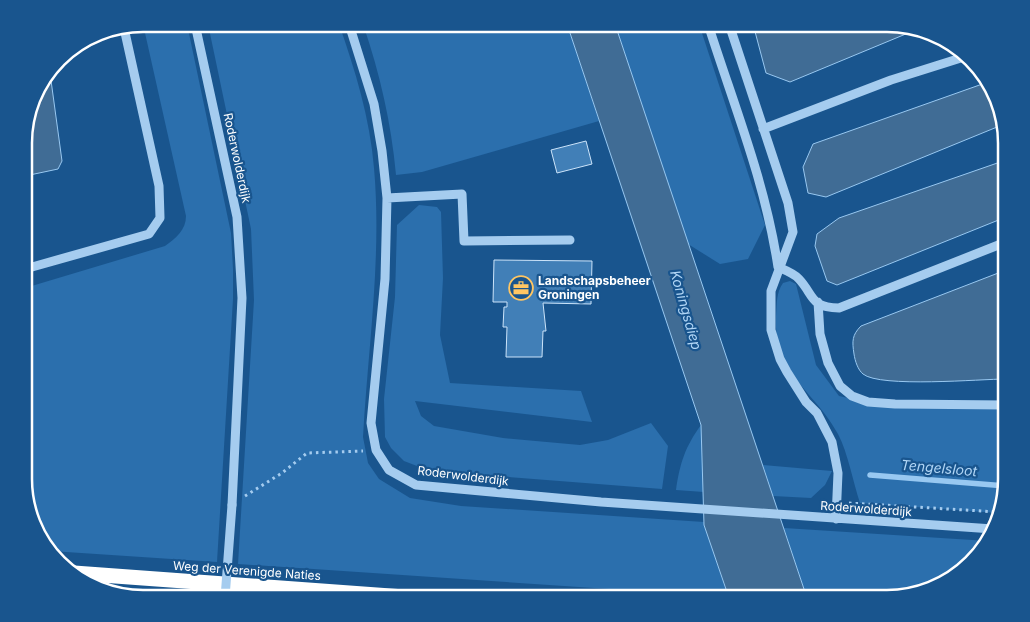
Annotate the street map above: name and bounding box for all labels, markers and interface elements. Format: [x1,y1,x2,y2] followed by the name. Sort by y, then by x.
[221,111,254,205] street label: Roderwolderdijk
[667,268,706,352] water label: Koningsdiep
[538,273,651,302] place label: Landschapsbeheer Groningen
[508,275,534,301] office icon: Landschapsbeheer Groningen
[900,456,978,479] water label: Tengelsloot
[417,462,510,489] street label: Roderwolderdijk
[820,498,913,519] street label: Roderwolderdijk
[173,558,321,583] street label: Weg der Verenigde Naties

